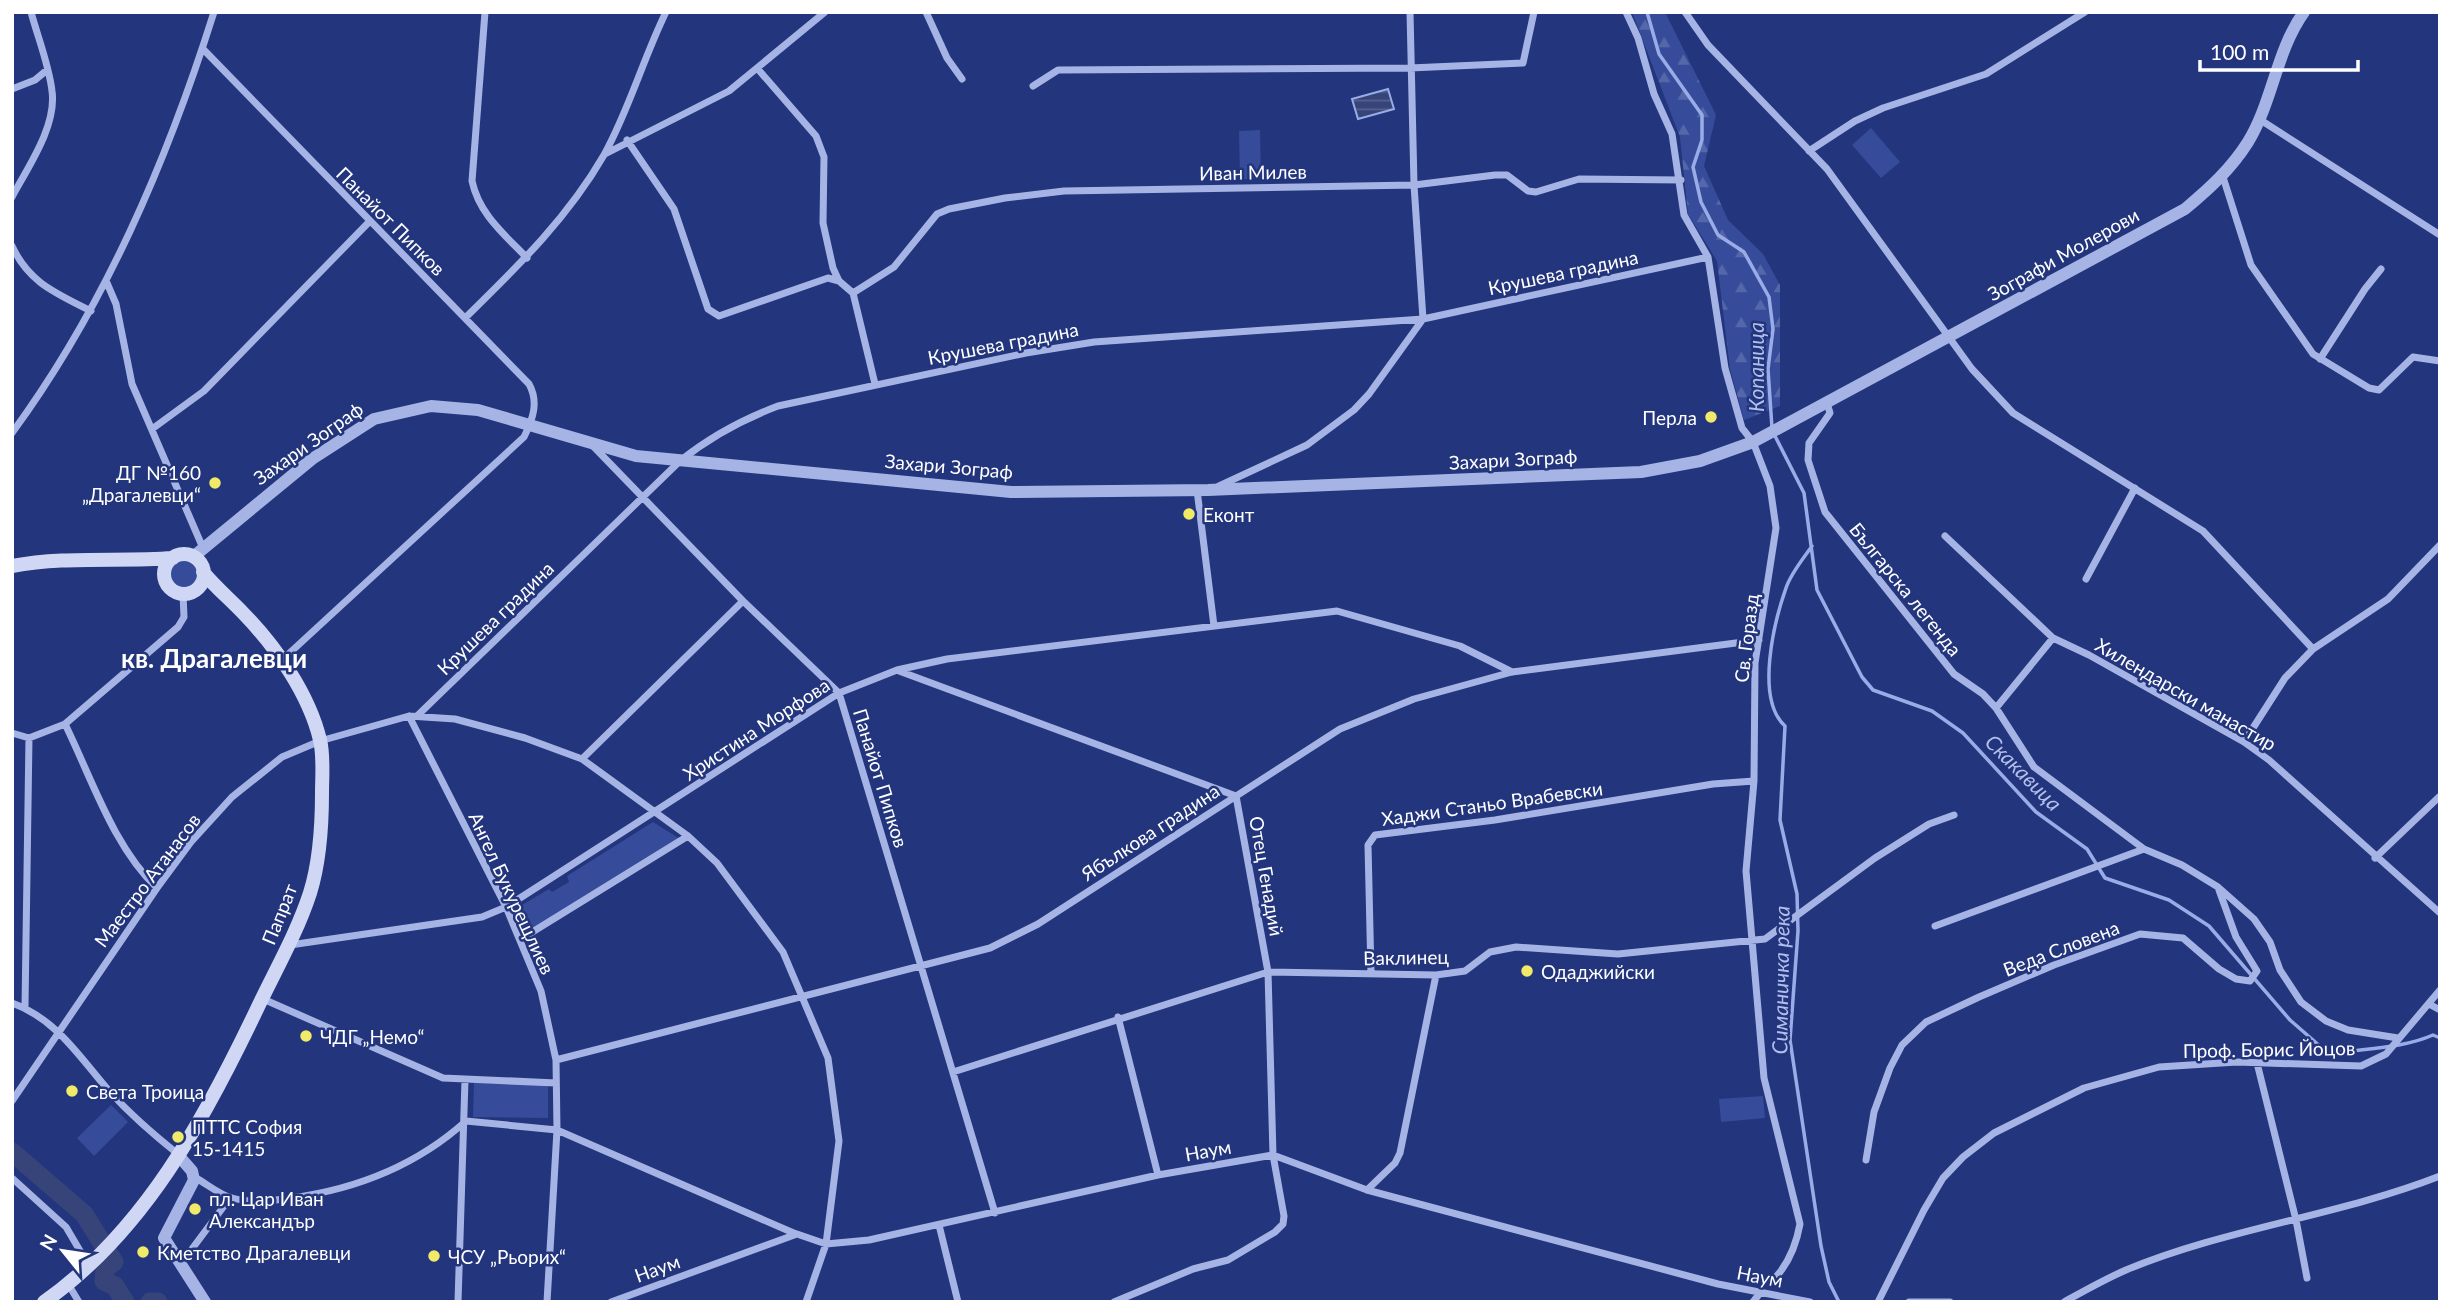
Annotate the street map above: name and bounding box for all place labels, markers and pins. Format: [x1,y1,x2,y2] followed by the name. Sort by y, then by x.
[1642,406,1697,429] place label: Перла
[1703,409,1719,425] marker: Перла
[82,461,201,506] place label: ДГ №160 „Драгалевци“
[207,475,223,491] marker: ДГ №160 „Драгалевци“
[1203,503,1255,526] place label: Еконт
[1181,506,1197,522] marker: Еконт
[1541,960,1655,983] place label: Одаджийски
[1519,963,1535,979] marker: Одаджийски
[320,1025,425,1048] place label: ЧДГ „Немо“
[298,1028,314,1044] marker: ЧДГ „Немо“
[86,1080,204,1103] place label: Света Троица
[64,1083,80,1099] marker: Света Троица
[192,1115,302,1160] place label: ПТТС София 15-1415
[170,1129,186,1145] marker: ПТТС София 15-1415
[209,1187,324,1232] place label: пл. Цар Иван Александър
[187,1201,203,1217] marker: пл. Цар Иван Александър
[157,1241,351,1264] place label: Кметство Драгалевци
[135,1244,151,1260] marker: Кметство Драгалевци
[448,1245,566,1268] place label: ЧСУ „Рьорих“
[426,1248,442,1264] marker: ЧСУ „Рьорих“

